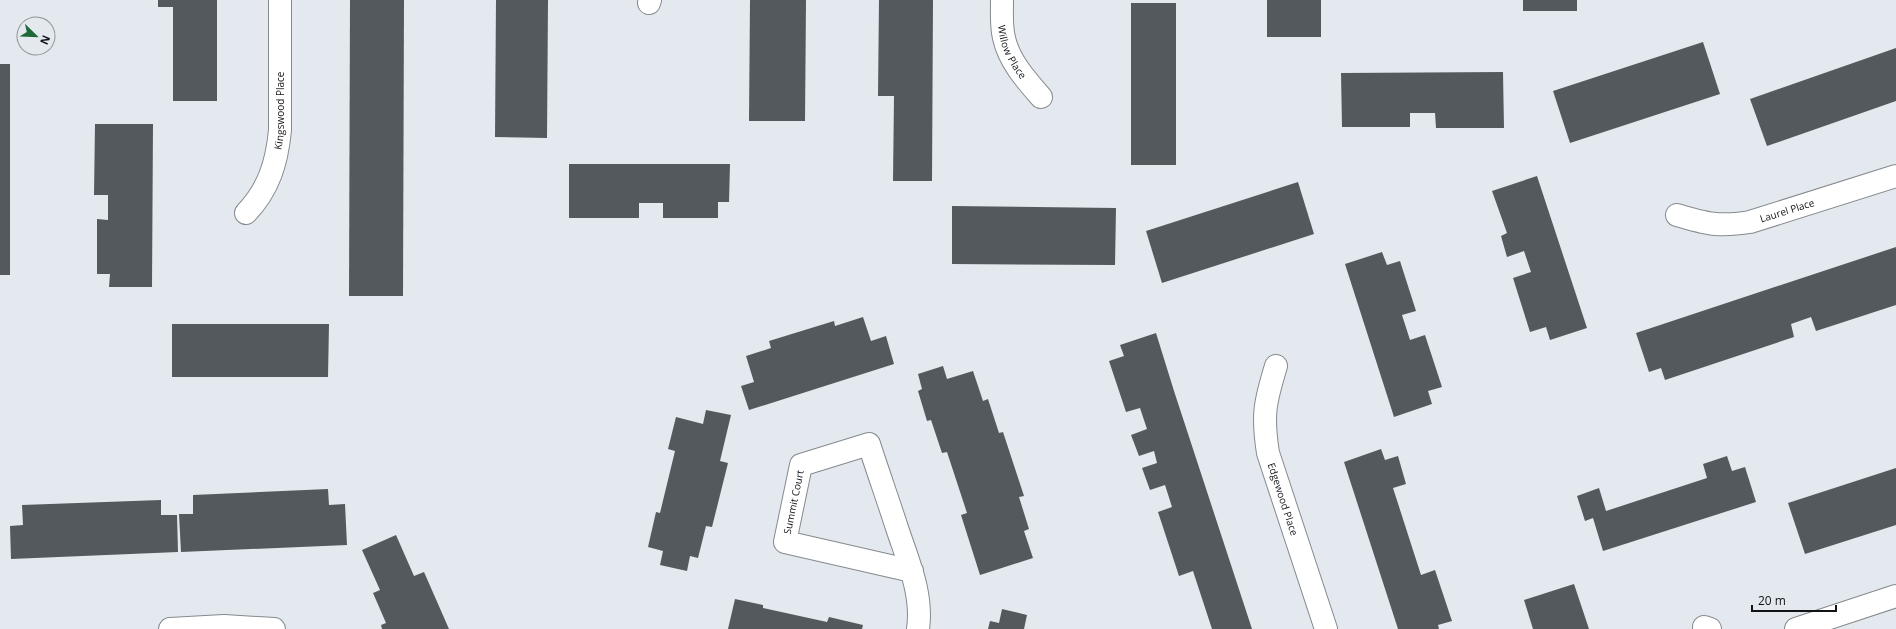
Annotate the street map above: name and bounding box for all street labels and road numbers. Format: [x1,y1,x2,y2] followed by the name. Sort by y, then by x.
[995,24,1030,82] street label: Willow Place
[270,71,287,151] street label: Kingswood Place
[1758,195,1816,225] street label: Laurel Place
[1265,461,1302,538] street label: Edgewood Place
[780,468,807,535] street label: Summit Court

